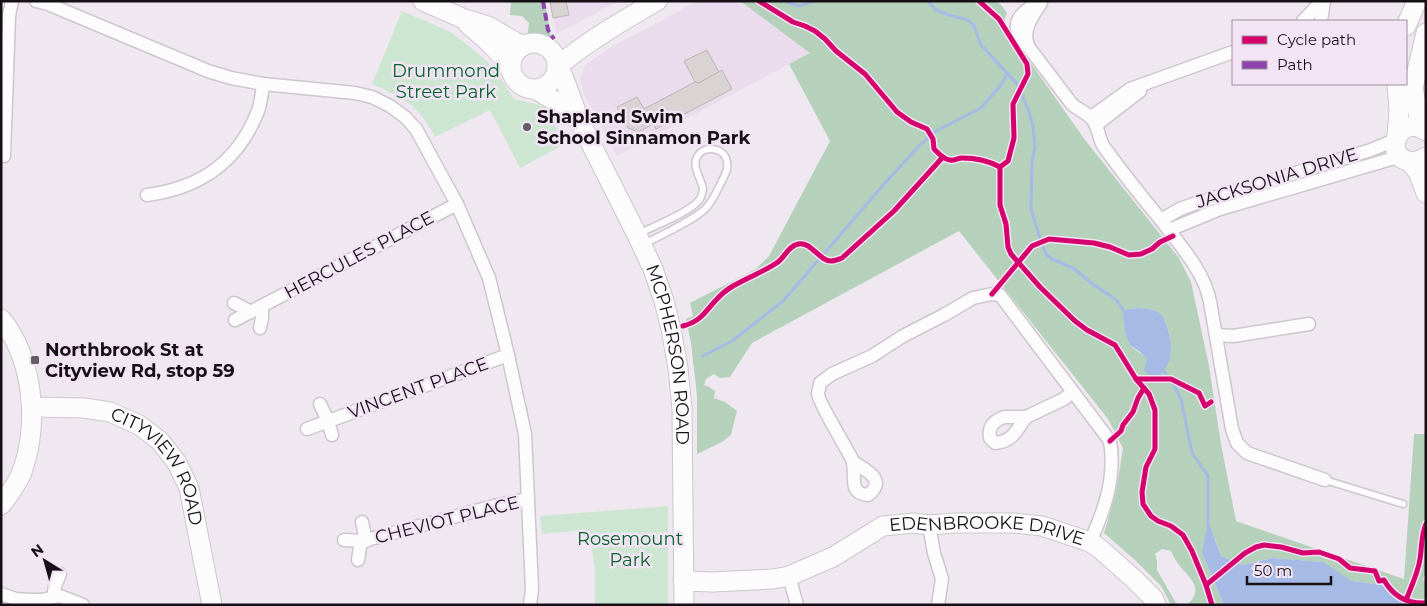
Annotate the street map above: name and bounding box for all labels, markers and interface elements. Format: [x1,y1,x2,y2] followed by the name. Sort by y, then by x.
[1232,20,1407,85] legend
[1277,30,1356,49] text: Cycle path
[1277,55,1313,74] text: Path
[392,60,500,103] park label: Drummond Street Park
[537,106,751,149] place label: Shapland Swim School Sinnamon Park
[521,121,533,133] marker: Shapland Swim School Sinnamon Park
[1192,143,1361,213] street label: JACKSONIA DRIVE
[281,206,437,304] street label: HERCULES PLACE
[641,261,693,445] street label: MCPHERSON ROAD
[45,339,235,382] place label: Northbrook St at Cityview Rd, stop 59
[345,352,491,424] street label: VINCENT PLACE
[29,354,41,366] marker: Northbrook St at Cityview Rd, stop 59
[107,403,207,527] street label: CITYVIEW ROAD
[373,491,521,549] street label: CHEVIOT PLACE
[888,512,1087,550] street label: EDENBROOKE DRIVE
[577,528,683,571] park label: Rosemount Park
[20,536,70,586] north arrow
[27,540,47,561] text: N
[1247,554,1331,586] scale bar
[1254,561,1292,580] text: 50 m

